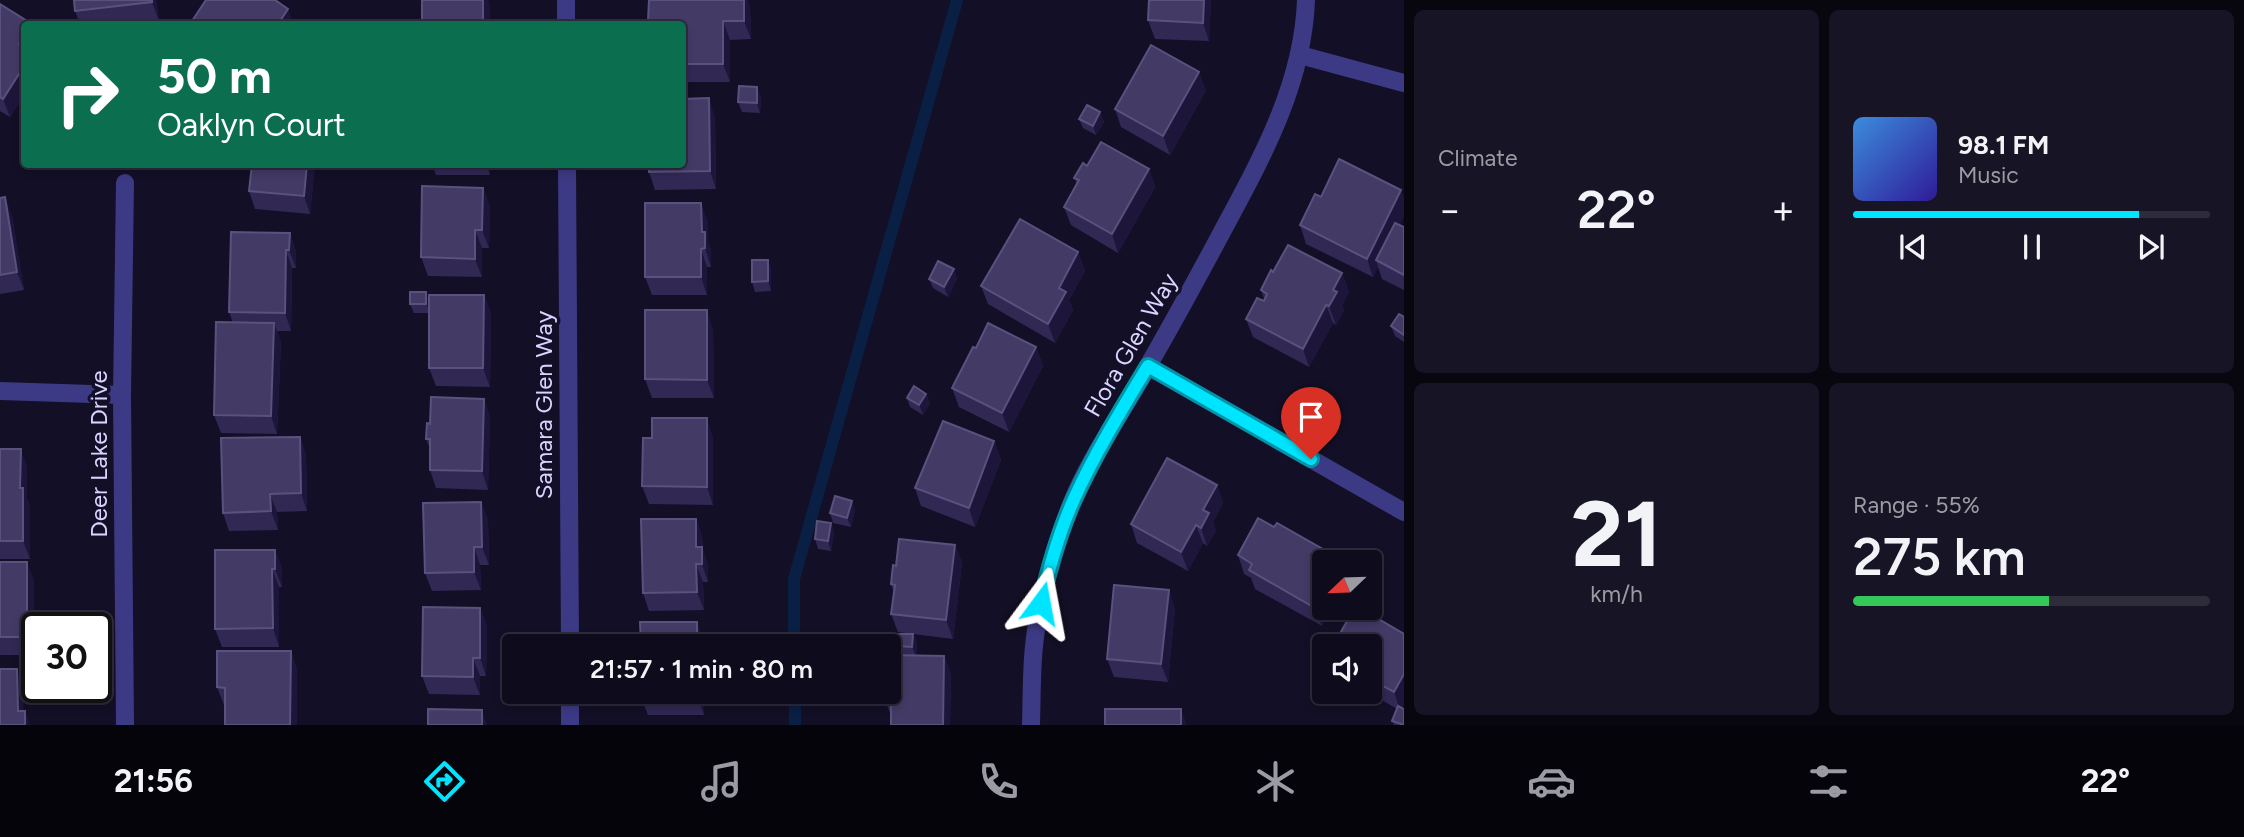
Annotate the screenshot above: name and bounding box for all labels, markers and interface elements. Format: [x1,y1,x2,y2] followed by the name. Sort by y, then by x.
[157,46,272,105] text: 50 m
[42,49,133,140] icon: right
[157,106,346,144] text: Oaklyn Court
[1958,129,2049,161] text: 98.1 FM
[1438,144,1517,172] text: Climate
[1958,161,2019,189] text: Music
[1577,179,1656,241] text: 22°
[1438,187,1462,233] text: −
[1771,187,1795,233] text: +
[1894,228,1932,266] icon: previous
[2013,228,2051,266] icon: pause
[2132,228,2170,266] icon: next
[1078,267,1184,422] street label: Flora Glen Way
[529,310,558,499] street label: Samara Glen Way
[84,370,113,538] street label: Deer Lake Drive
[1281,387,1341,459] pin
[1292,398,1330,436] icon: arrive
[1571,480,1662,589] text: 21
[1853,491,1980,519] text: Range · 55%
[1853,526,2026,588] text: 275 km
[1312,550,1382,620] north arrow
[1312,550,1382,704] map controls
[1004,566,1078,640] position arrow
[1590,580,1643,608] text: km/h
[21,612,112,703] speed limit sign: 30
[1312,634,1382,704] button: sound
[590,653,813,685] text: 21:57 · 1 min · 80 m
[420,757,469,806] icon: directions
[697,757,746,806] icon: music
[974,757,1023,806] icon: phone
[1251,757,1300,806] icon: climate
[1527,757,1576,806] icon: car
[1804,757,1853,806] icon: filters
[114,762,193,800] text: 21:56
[2081,762,2130,800] text: 22°

